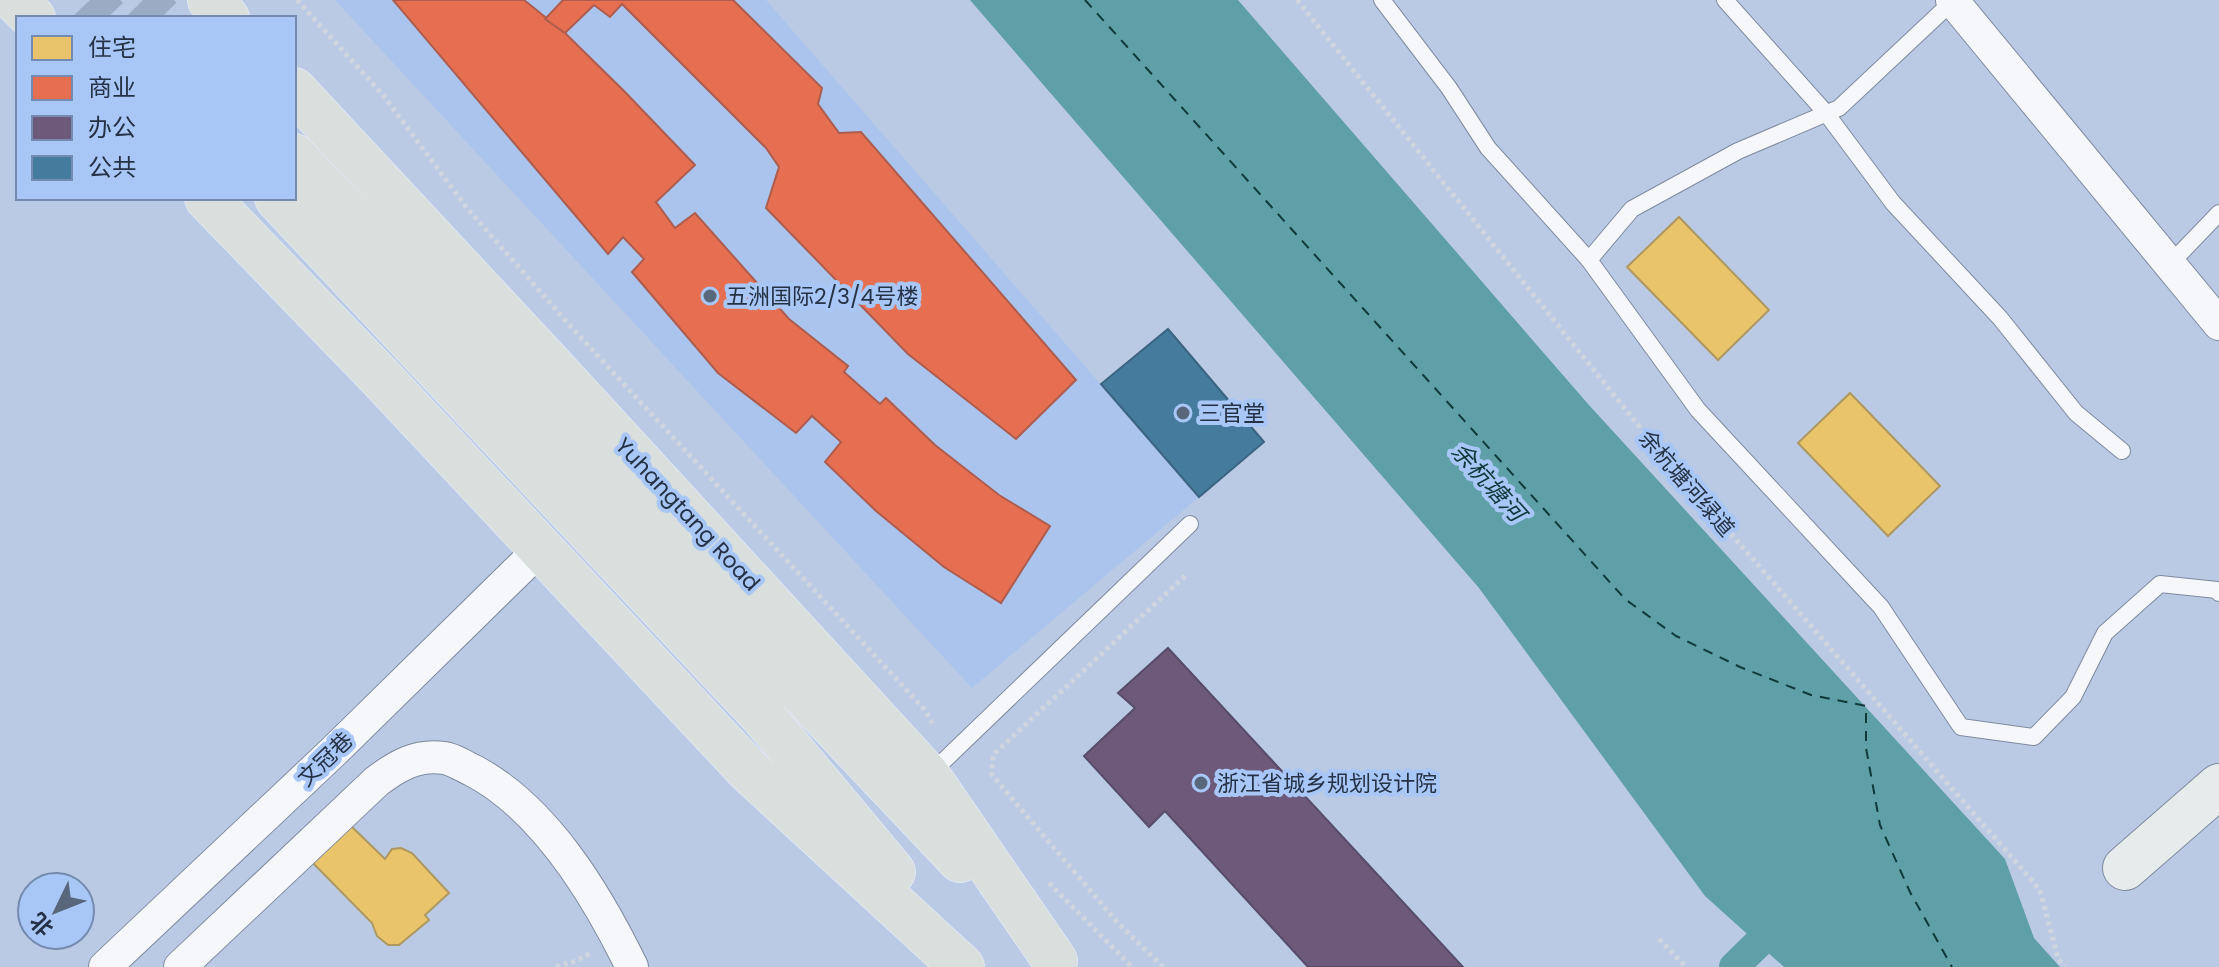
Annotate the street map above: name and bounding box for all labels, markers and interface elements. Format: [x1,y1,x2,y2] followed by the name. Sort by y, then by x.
[16,16,296,200] legend
[88,31,136,64] text: 住宅
[88,71,136,104] text: 商业
[88,111,136,144] text: 办公
[88,151,136,184] text: 公共
[726,281,918,312] place label: 五洲国际2/3/4号楼
[701,287,719,305] marker: 五洲国际2/3/4号楼
[1199,398,1265,429] place label: 三官堂
[1174,404,1192,422] marker: 三官堂
[1632,423,1742,543] street label: 余杭塘河绿道
[608,431,767,598] street label: Yuhangtang Road
[1444,435,1535,531] water label: 余杭塘河
[291,725,360,793] street label: 文冠巷
[1217,768,1437,799] place label: 浙江省城乡规划设计院
[1192,774,1210,792] marker: 浙江省城乡规划设计院
[16,871,96,951] north arrow
[23,906,61,943] text: 北

